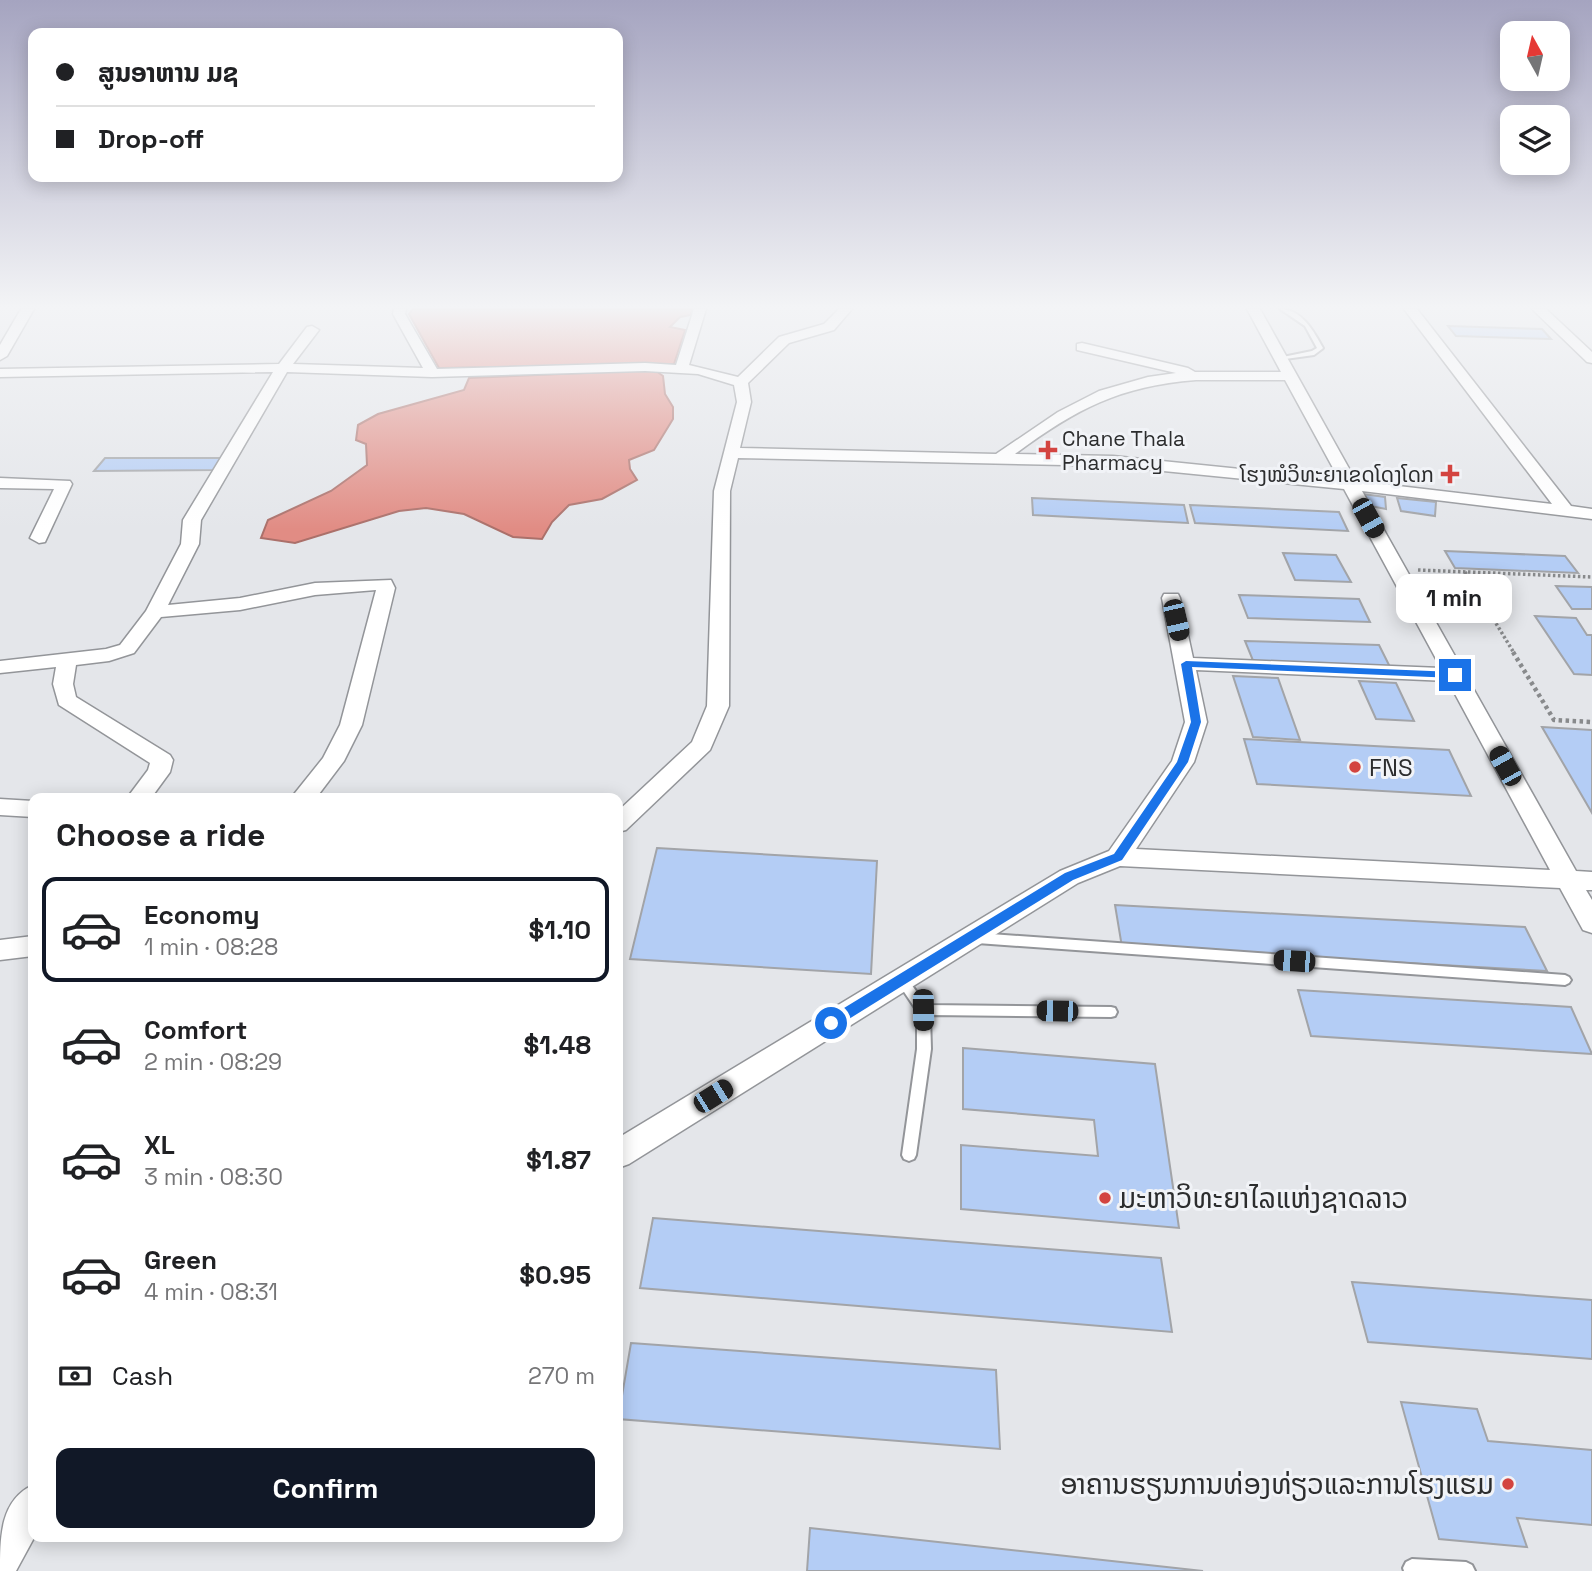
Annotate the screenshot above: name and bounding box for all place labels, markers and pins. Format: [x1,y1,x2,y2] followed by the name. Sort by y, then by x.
[1062,425,1185,476] place label: Chane Thala Pharmacy
[1040,442,1056,458] marker: Chane Thala Pharmacy
[1239,461,1434,488] place label: ໂຮງໝໍວິທະຍາເຂດໂດງໂດກ
[1440,464,1460,484] marker: ໂຮງໝໍວິທະຍາເຂດໂດງໂດກ
[1369,752,1413,783] place label: FNS
[1347,759,1363,775] marker: FNS
[1119,1180,1408,1216] place label: ມະຫາວິທະຍາໄລແຫ່ງຊາດລາວ
[1097,1190,1113,1206] marker: ມະຫາວິທະຍາໄລແຫ່ງຊາດລາວ
[1060,1466,1494,1502] place label: ອາຄານຮຽນການທ່ອງທ່ຽວແລະການໂຮງແຮມ
[1500,1476,1516,1492] marker: ອາຄານຮຽນການທ່ອງທ່ຽວແລະການໂຮງແຮມ

